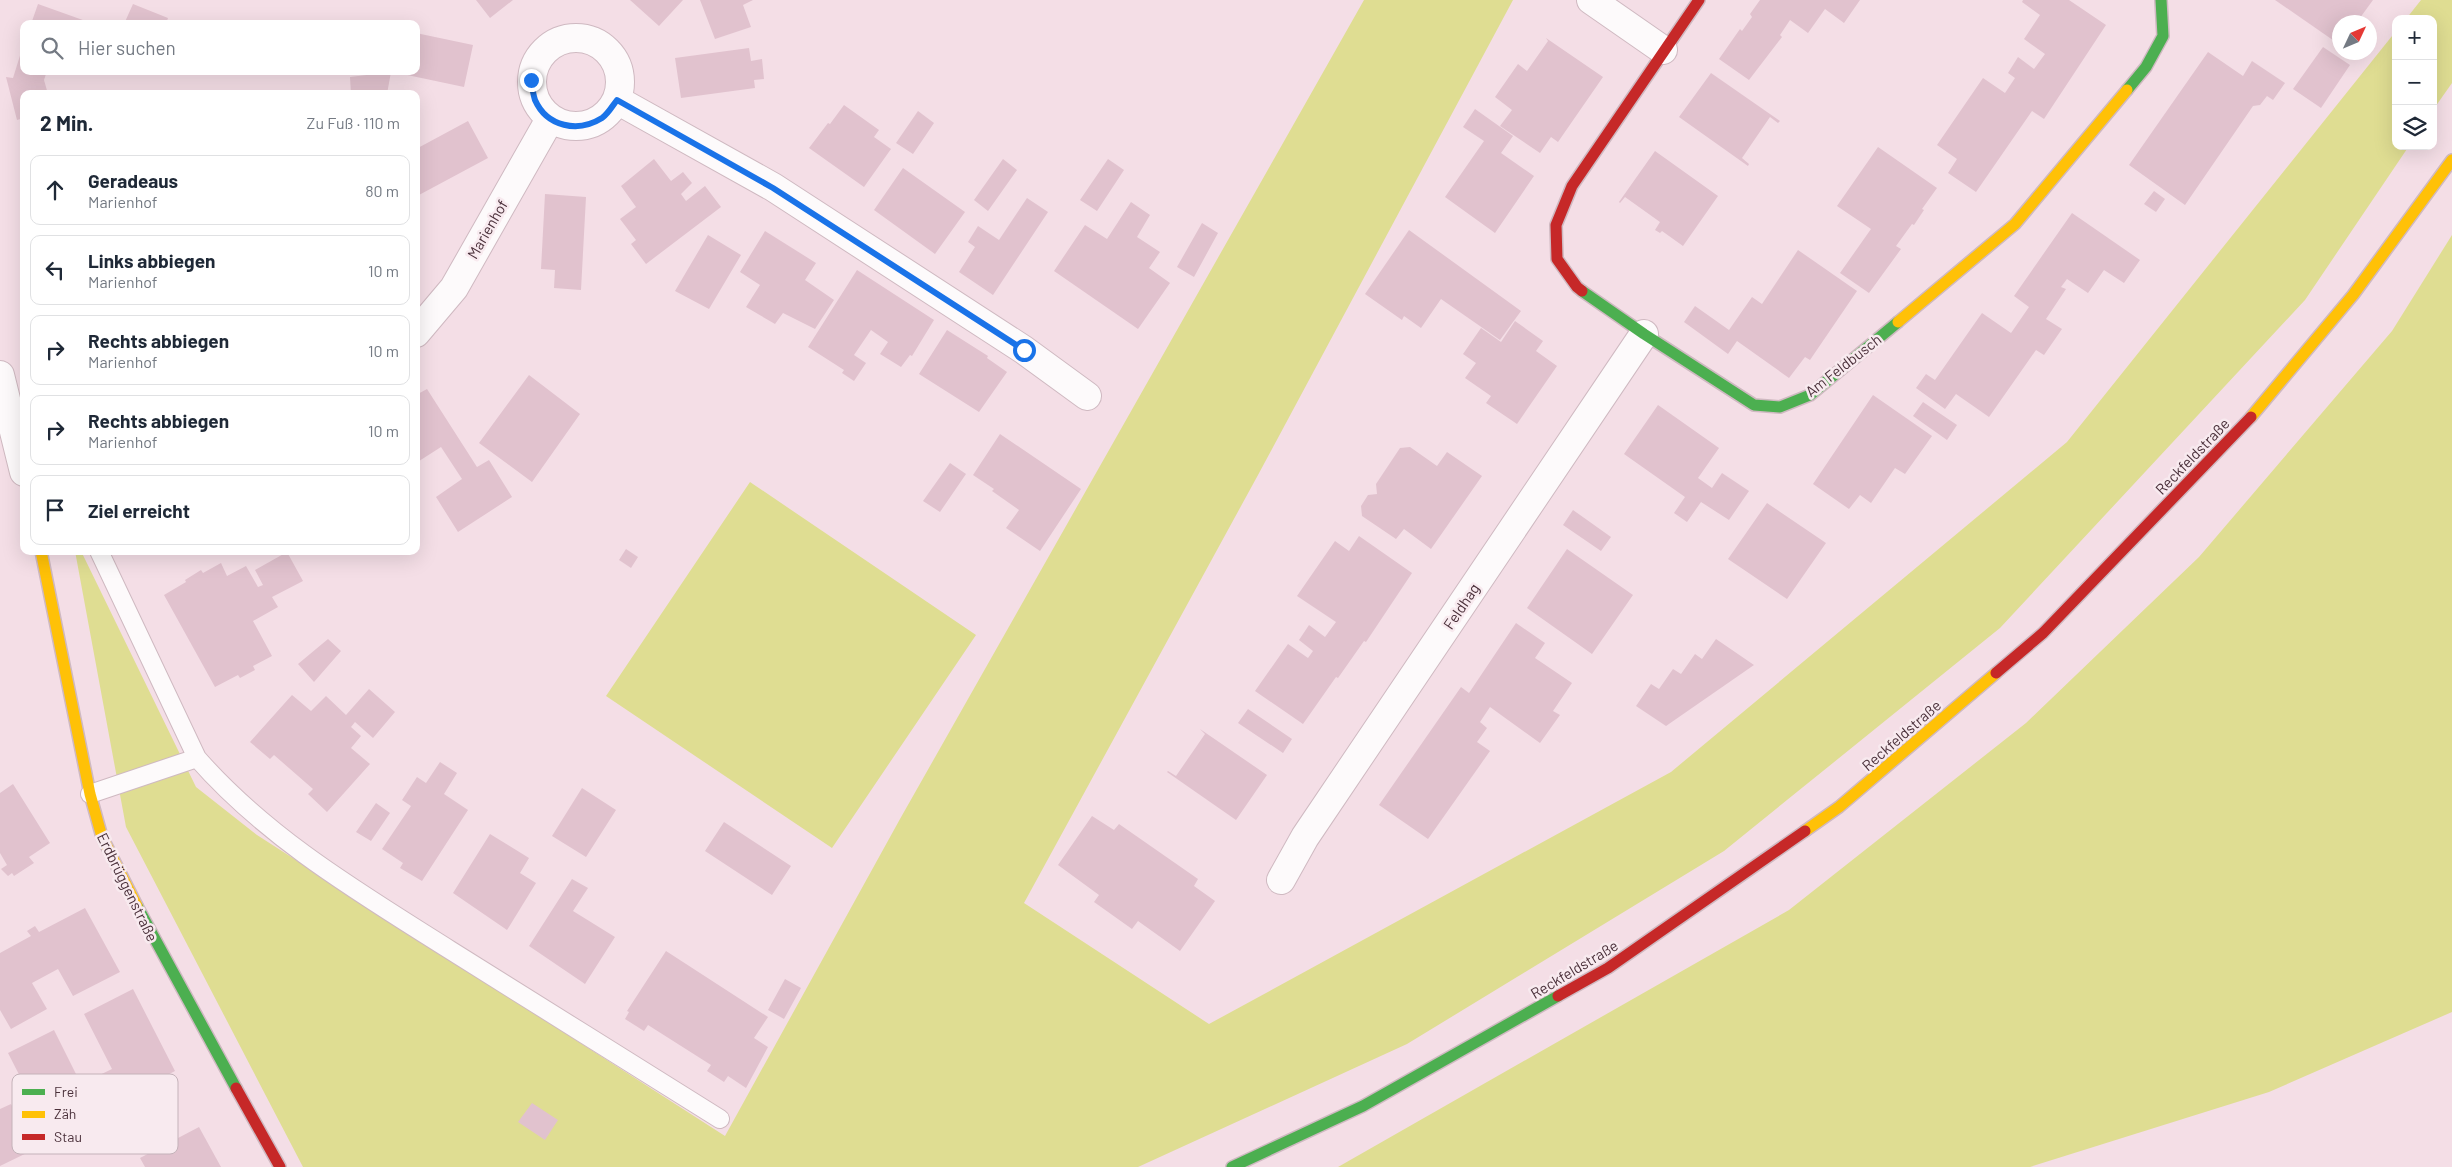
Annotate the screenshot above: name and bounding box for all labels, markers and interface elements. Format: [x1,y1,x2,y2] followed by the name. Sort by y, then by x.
[2332,15,2377,60] north arrow
[2392,15,2437,150] map controls
[2392,15,2437,60] button: +
[20,20,420,75] search box
[38,34,66,62] icon: search
[78,36,176,59] text: Hier suchen
[2392,60,2437,105] button: −
[520,69,543,92] route end
[2392,105,2437,150] button: layers
[40,110,93,135] text: 2 Min.
[307,113,400,132] text: Zu Fuß · 110 m
[88,169,178,192] text: Geradeaus
[41,176,69,204] icon: ahead
[365,181,399,200] text: 80 m
[88,192,158,211] text: Marienhof
[463,196,511,262] street label: Marienhof
[88,249,215,272] text: Links abbiegen
[41,256,69,284] icon: left
[368,261,399,280] text: 10 m
[88,272,158,291] text: Marienhof
[88,329,229,352] text: Rechts abbiegen
[1801,330,1885,400] street label: Am Feldbusch
[41,336,69,364] icon: right
[1013,339,1036,362] route start
[368,341,399,360] text: 10 m
[88,352,158,371] text: Marienhof
[88,409,229,432] text: Rechts abbiegen
[2151,414,2233,498] street label: Reckfeldstraße
[41,416,69,444] icon: right
[368,421,399,440] text: 10 m
[88,432,158,451] text: Marienhof
[41,496,69,524] icon: arrive
[88,499,190,522] text: Ziel erreicht
[1439,580,1483,632] street label: Feldhag
[1858,696,1944,774] street label: Reckfeldstraße
[94,830,162,944] street label: Erdbrüggenstraße
[1527,936,1621,1002] street label: Reckfeldstraße
[12,1074,178,1154] legend
[54,1083,78,1100] text: Frei
[54,1105,76,1122] text: Zäh
[54,1128,82,1145] text: Stau

